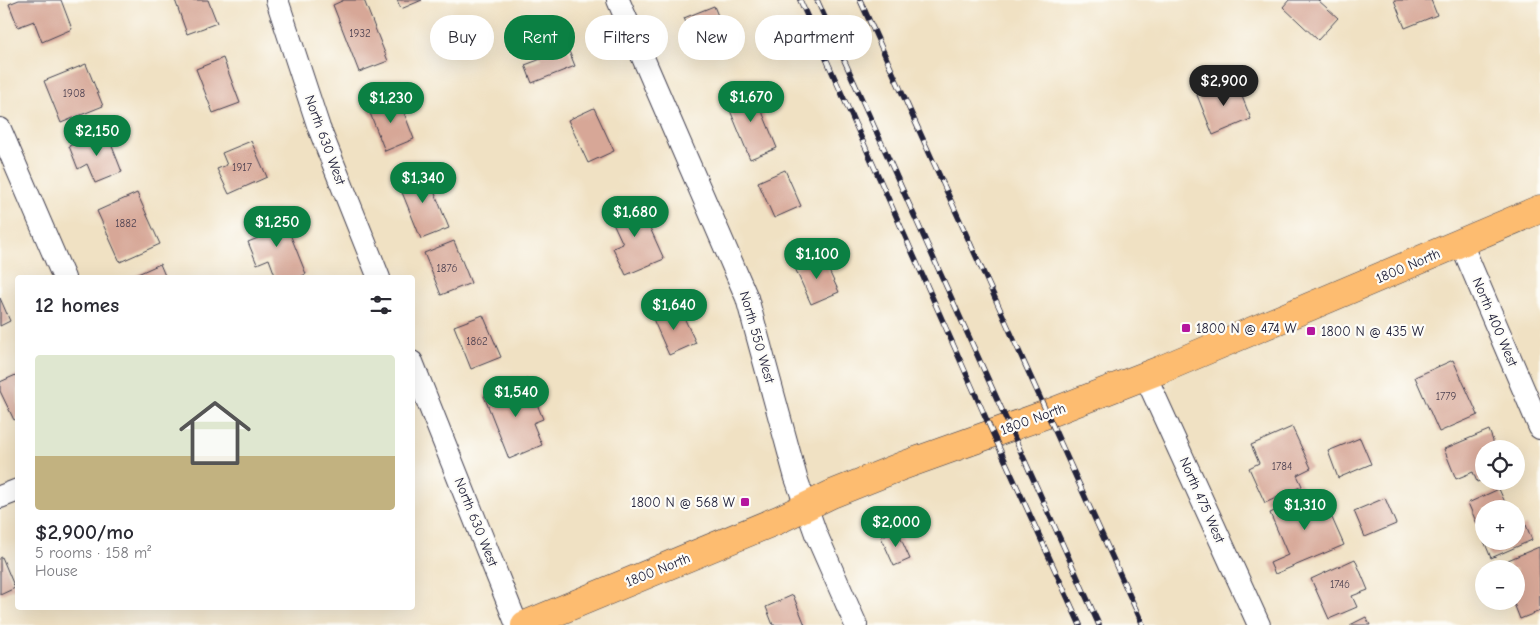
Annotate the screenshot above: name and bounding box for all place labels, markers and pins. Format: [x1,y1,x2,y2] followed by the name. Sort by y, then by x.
[1183,64,1265,107] pin: $2,900
[710,80,792,123] pin: $1,670
[350,82,432,124] pin: $1,230
[56,114,138,157] pin: $2,150
[382,162,464,204] pin: $1,340
[594,196,676,238] pin: $1,680
[236,206,318,248] pin: $1,250
[776,238,858,280] pin: $1,100
[633,288,715,331] pin: $1,640
[1196,320,1297,337] place label: 1800 N @ 474 W
[1180,322,1192,334] marker: 1800 N @ 474 W
[1321,323,1425,340] place label: 1800 N @ 435 W
[1305,325,1317,337] marker: 1800 N @ 435 W
[475,376,557,418] pin: $1,540
[1264,488,1346,531] pin: $1,310
[631,494,736,511] place label: 1800 N @ 568 W
[739,496,751,508] marker: 1800 N @ 568 W
[855,506,937,548] pin: $2,000

